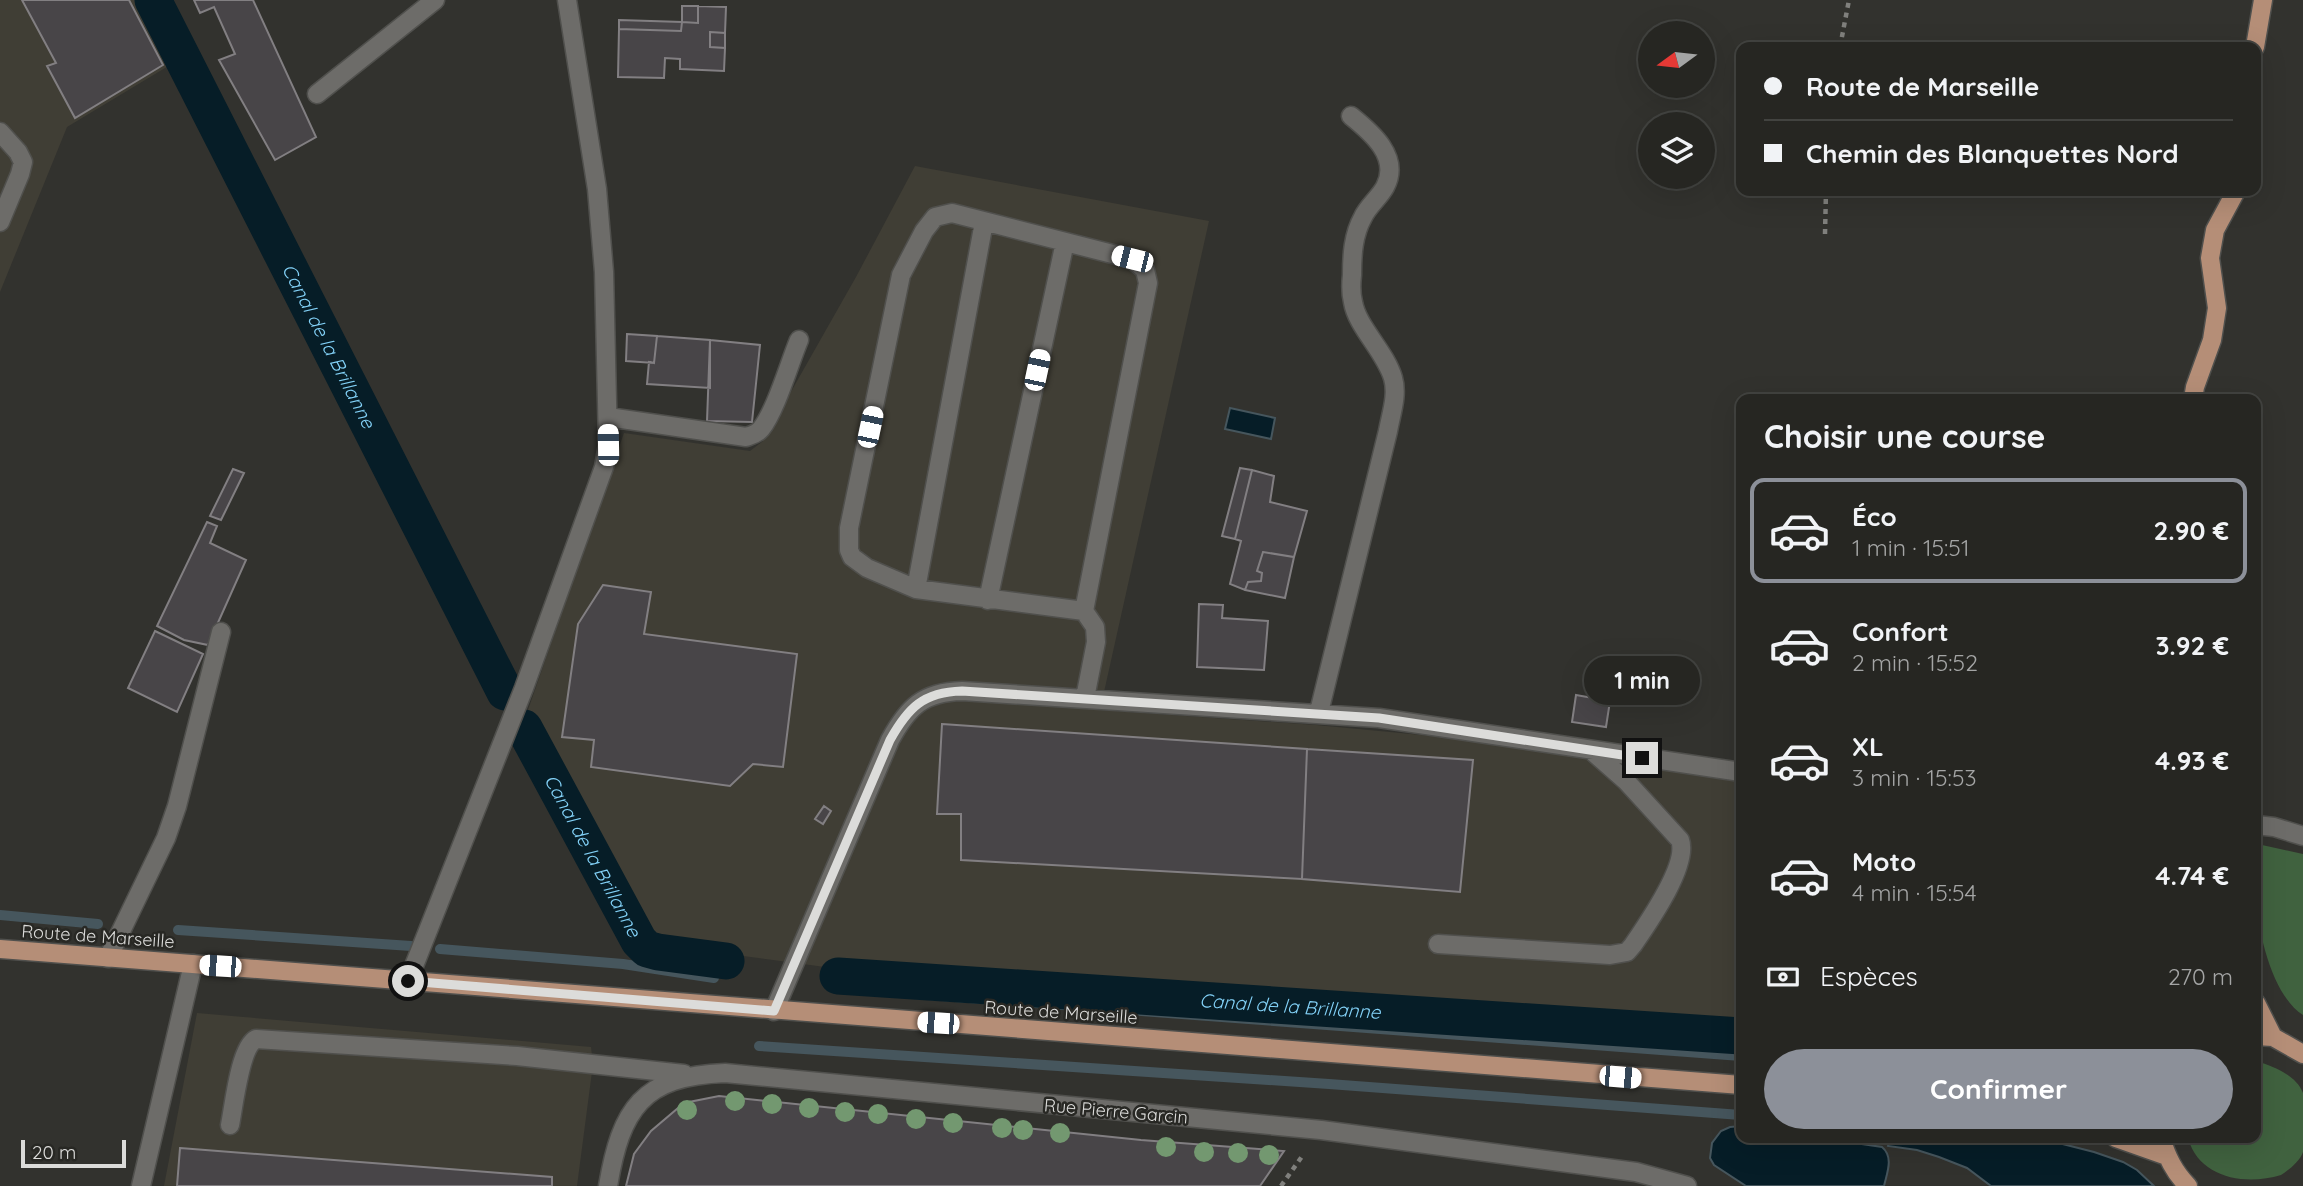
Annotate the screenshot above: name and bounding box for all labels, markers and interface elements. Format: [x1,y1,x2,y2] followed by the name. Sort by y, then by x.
[1638,21,1715,98] north arrow
[1638,21,1715,189] map controls
[1806,70,2039,103] text: Route de Marseille
[1638,112,1715,189] button: layers
[1806,137,2179,170] text: Chemin des Blanquettes Nord
[1110,244,1155,274] car
[277,260,381,433] water label: Canal de la Brillanne
[1023,347,1052,393] car
[856,404,885,450] car
[1764,416,2045,456] text: Choisir une course
[598,424,619,466] car
[1768,499,1831,562] icon: car
[1852,500,1897,533] text: Éco
[2153,514,2229,547] text: 2.90 €
[1852,533,1969,562] text: 1 min · 15:51
[1768,614,1831,677] icon: car
[1852,615,1949,648] text: Confort
[2155,629,2229,662] text: 3.92 €
[1852,648,1978,677] text: 2 min · 15:52
[1584,656,1700,706] callout: 1 min
[1614,666,1670,695] text: 1 min
[1768,729,1831,792] icon: car
[1852,730,1884,763] text: XL
[1626,742,1658,774] route end
[2155,744,2229,777] text: 4.93 €
[1852,763,1977,792] text: 3 min · 15:53
[539,770,647,942] water label: Canal de la Brillanne
[1768,844,1831,907] icon: car
[1852,845,1916,878] text: Moto
[2155,859,2229,892] text: 4.74 €
[1852,878,1977,907] text: 4 min · 15:54
[21,919,175,953] street label: Route de Marseille
[199,954,242,978] car
[1764,958,1802,996] icon: cash
[1820,960,1918,993] text: Espèces
[2168,962,2233,991] text: 270 m
[392,965,424,997] route start
[1199,988,1382,1024] water label: Canal de la Brillanne
[984,995,1138,1029] street label: Route de Marseille
[917,1011,960,1035] car
[1764,1049,2233,1129] button: Confirmer
[1599,1065,1642,1089] car
[1043,1093,1189,1129] street label: Rue Pierre Garcin
[21,1137,126,1169] scale bar
[32,1140,76,1164] text: 20 m

